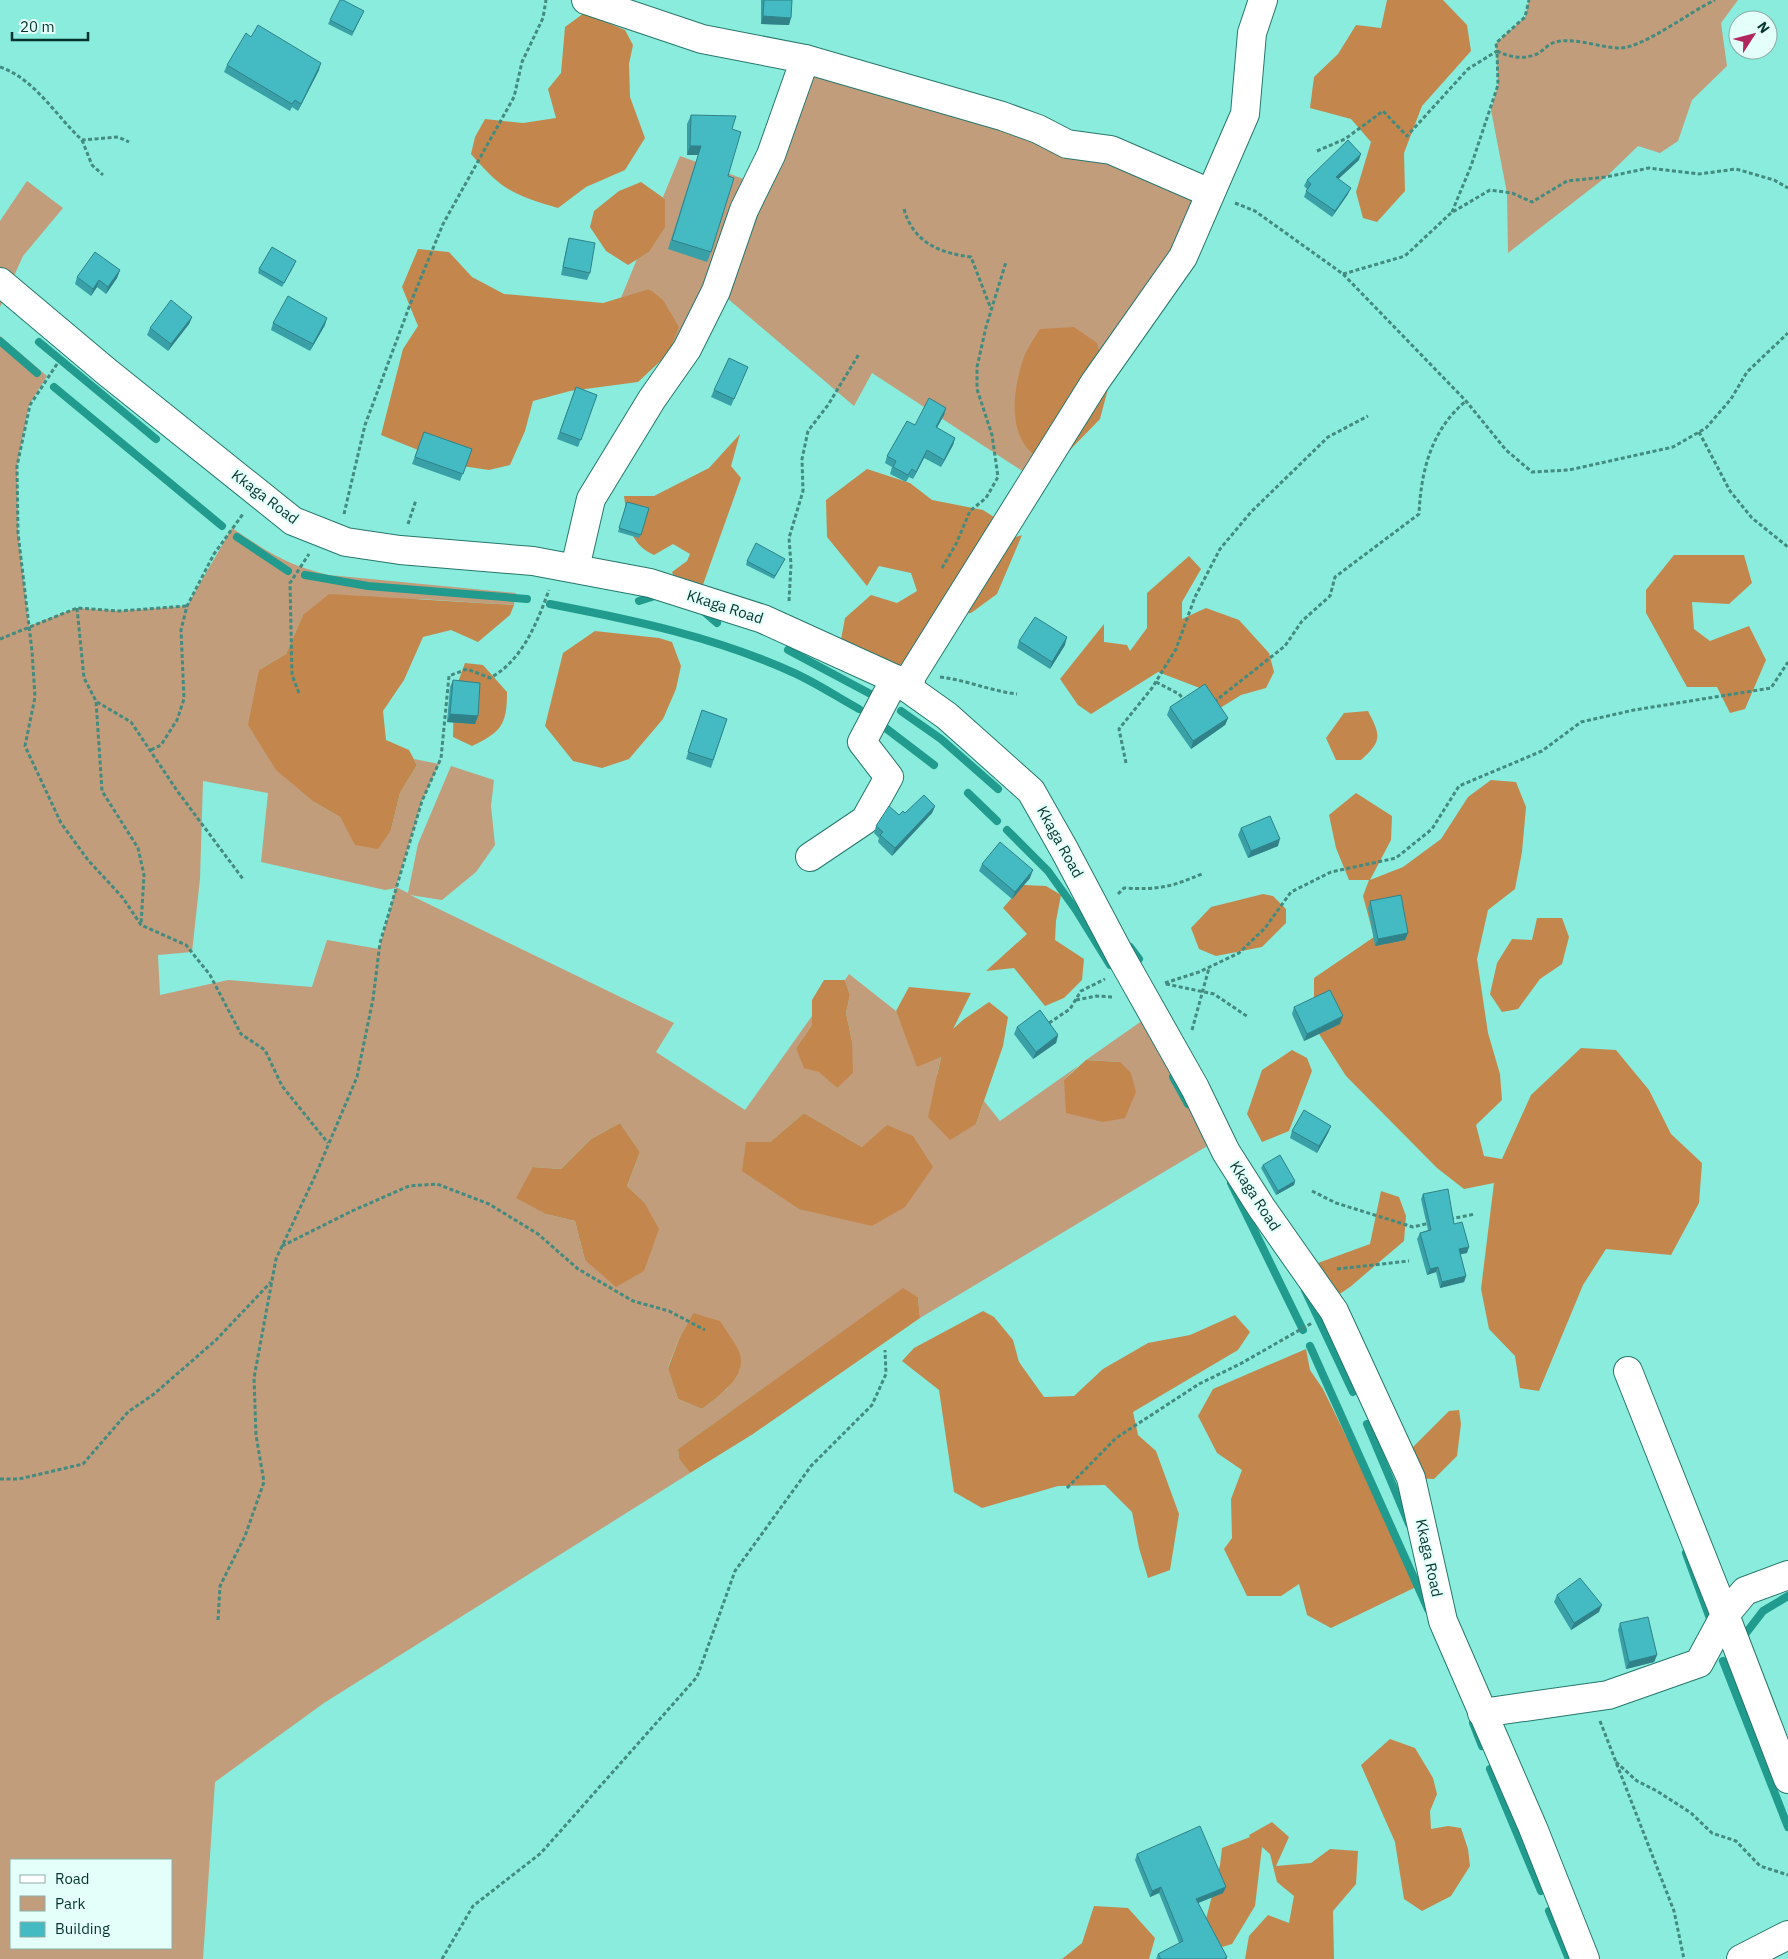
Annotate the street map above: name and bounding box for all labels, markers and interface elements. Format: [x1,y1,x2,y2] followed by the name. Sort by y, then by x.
[12,10,89,42] scale bar
[1728,10,1778,60] north arrow
[20,17,55,36] text: 20 m
[1753,18,1774,37] text: N
[228,465,303,528] street label: Kkaga Road
[685,585,766,628] street label: Kkaga Road
[1033,802,1088,881] street label: Kkaga Road
[1226,1157,1285,1234] street label: Kkaga Road
[1412,1517,1447,1599] street label: Kkaga Road
[10,1859,172,1949] legend
[55,1869,90,1888] text: Road
[55,1894,85,1913] text: Park
[55,1919,110,1938] text: Building

